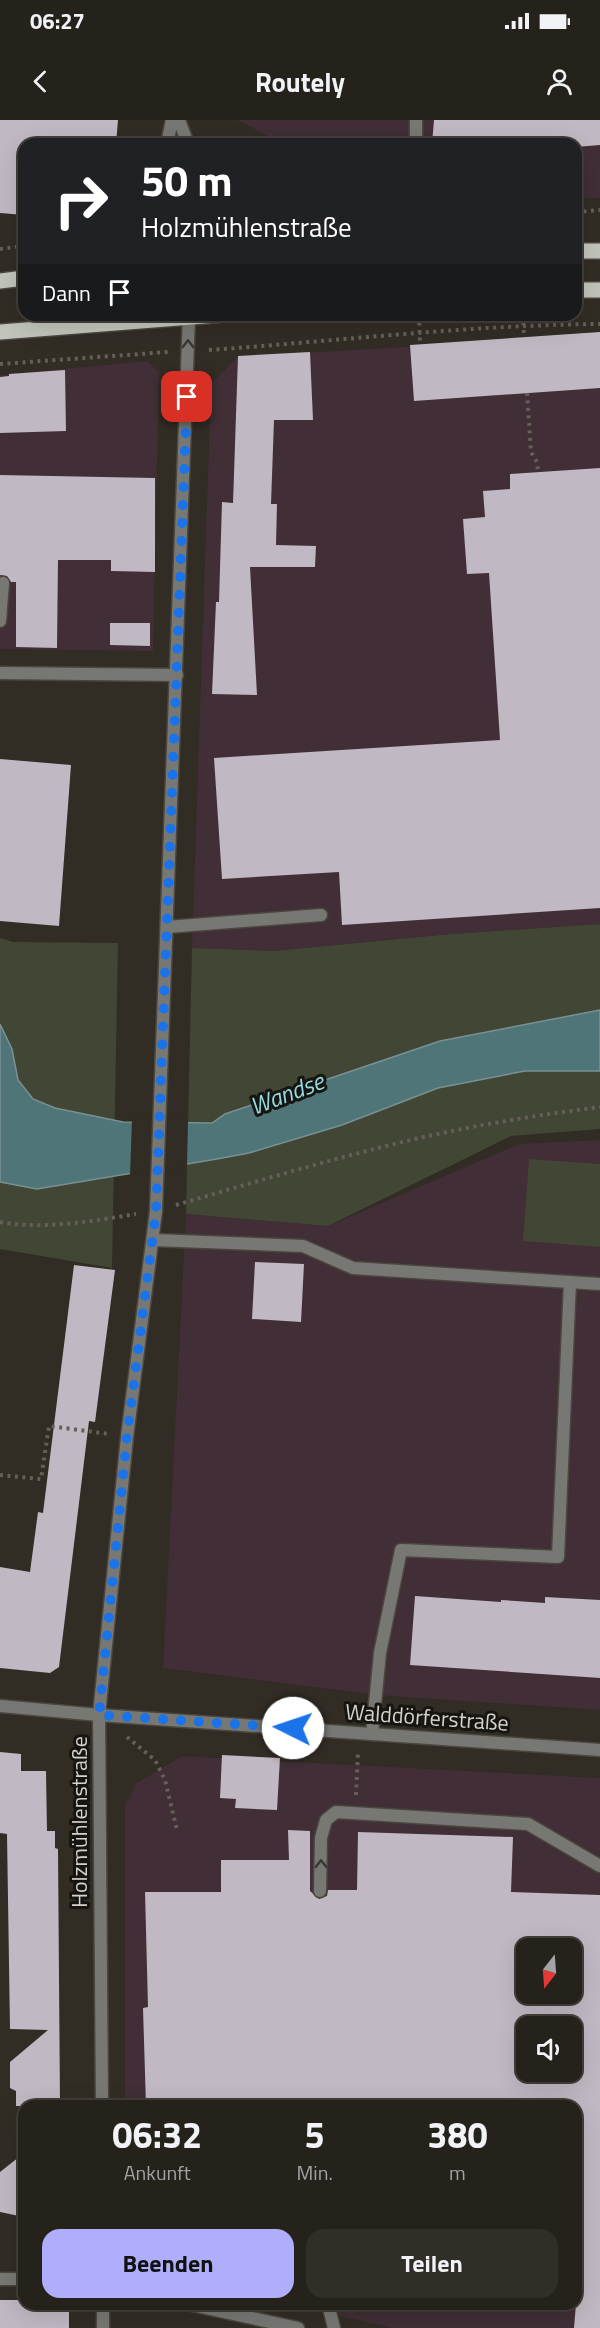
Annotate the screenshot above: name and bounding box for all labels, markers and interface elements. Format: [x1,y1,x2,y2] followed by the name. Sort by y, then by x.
[30,4,85,38] text: 06:27
[255,61,345,102] text: Routely
[24,65,57,98] icon: back
[543,65,576,98] icon: person
[141,148,233,212] text: 50 m
[42,162,120,240] icon: right
[141,206,352,247] text: Holzmühlenstraße
[42,276,91,310] text: Dann
[103,276,136,309] icon: arrive
[182,340,194,349] one-way arrow
[161,371,212,422] pin
[170,380,203,413] icon: arrive
[244,1062,331,1124] water label: Wandse
[344,1694,510,1740] street label: Walddörferstraße
[261,1696,325,1760] position arrow
[62,1736,96,1908] street label: Holzmühlenstraße
[315,1860,327,1869] one-way arrow
[516,1938,582,2004] north arrow
[516,1938,582,2082] map controls
[516,2016,582,2082] button: sound
[112,2107,202,2162] text: 06:32
[305,2107,325,2162] text: 5
[427,2107,488,2162] text: 380
[124,2157,191,2188] text: Ankunft
[297,2157,333,2188] text: Min.
[449,2157,466,2188] text: m
[42,2229,294,2298] button: Beenden
[306,2229,558,2298] button: Teilen

